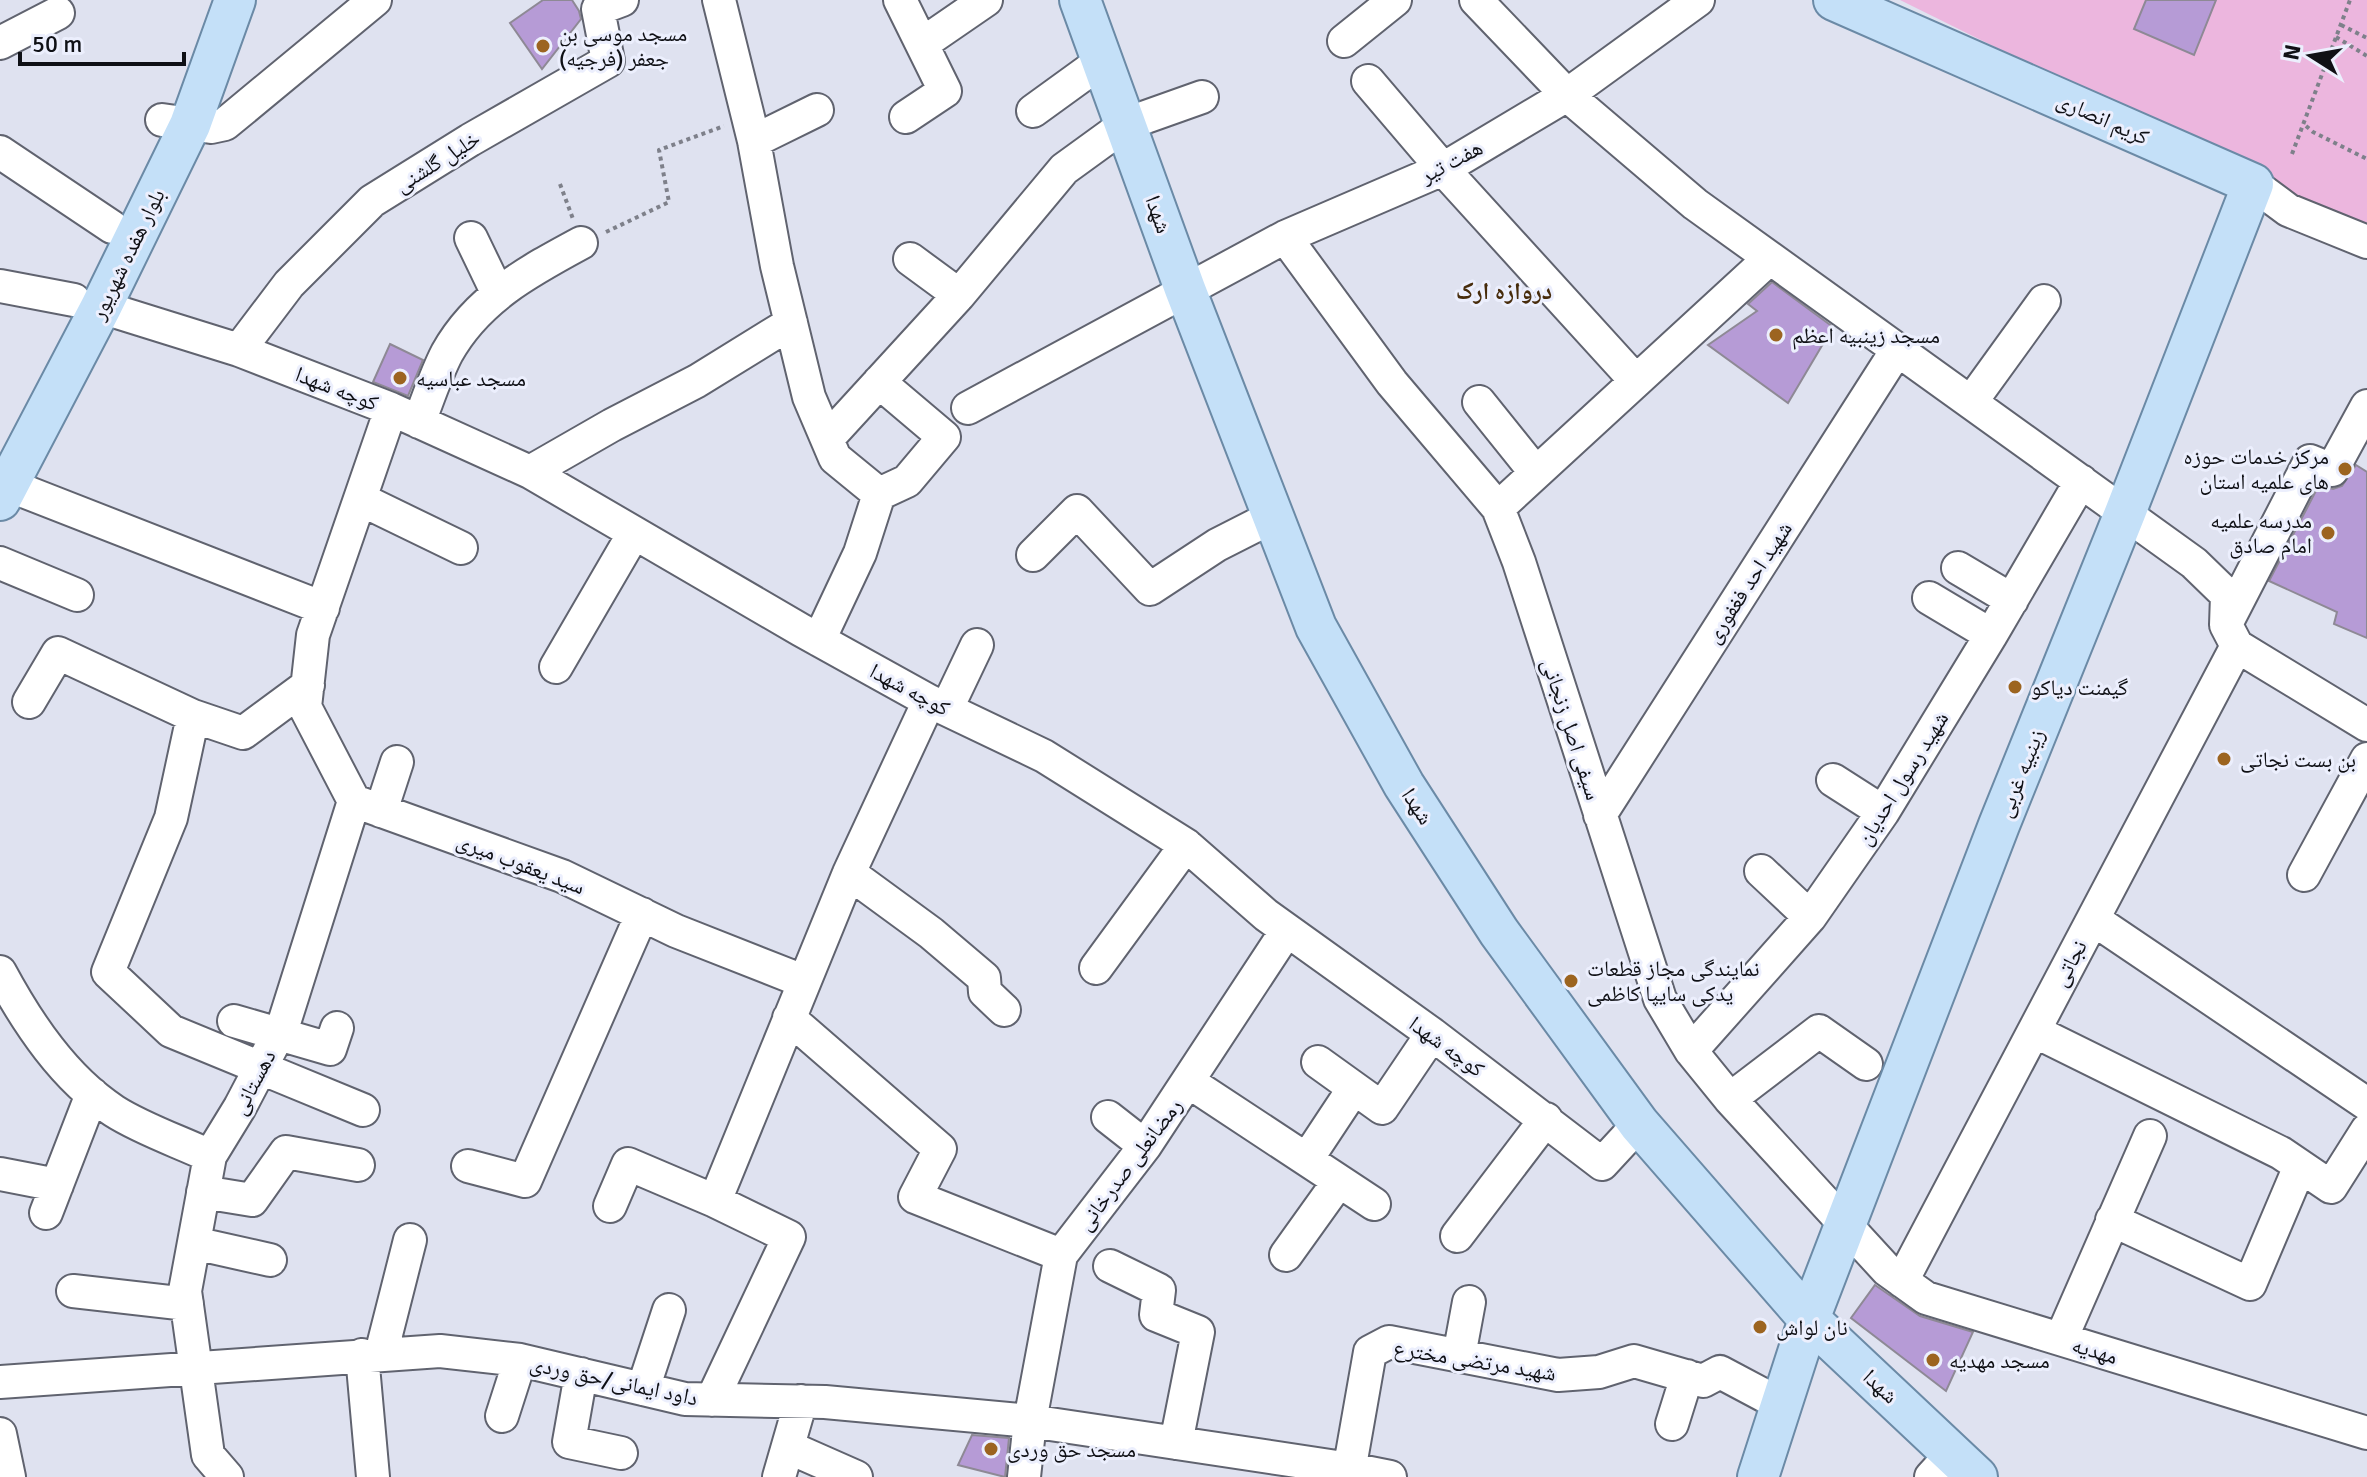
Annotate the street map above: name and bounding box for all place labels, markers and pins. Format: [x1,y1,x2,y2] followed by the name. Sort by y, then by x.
[559,20,687,72] place label: مسجد موسی بن جعفر (فرجیه)
[534,37,552,55] marker: مسجد موسی بن جعفر (فرجیه)
[1792,322,1940,350] place label: مسجد زینبیه اعظم
[1767,326,1785,344] marker: مسجد زینبیه اعظم
[416,365,526,392] place label: مسجد عباسیه
[391,369,409,387] marker: مسجد عباسیه
[2184,443,2329,495] place label: مرکز خدمات حوزه های علمیه استان
[2336,460,2354,478] marker: مرکز خدمات حوزه های علمیه استان
[2210,507,2312,560] place label: مدرسه علمیه امام صادق
[2319,524,2337,542] marker: مدرسه علمیه امام صادق
[2031,674,2128,701] place label: گیمنت دیاکو
[2006,678,2024,696] marker: گیمنت دیاکو
[2240,746,2356,773] place label: بن بست نجاتی
[2215,750,2233,768] marker: بن بست نجاتی
[1587,955,1760,1007] place label: نمایندگی مجاز قطعات یدکی سایپا کاظمی
[1562,972,1580,990] marker: نمایندگی مجاز قطعات یدکی سایپا کاظمی
[1776,1314,1848,1341] place label: نان لواش
[1751,1318,1769,1336] marker: نان لواش
[1949,1347,2050,1374] place label: مسجد مهدیه
[1924,1351,1942,1369] marker: مسجد مهدیه
[1007,1436,1136,1463] place label: مسجد حق وردی
[982,1440,1000,1458] marker: مسجد حق وردی

